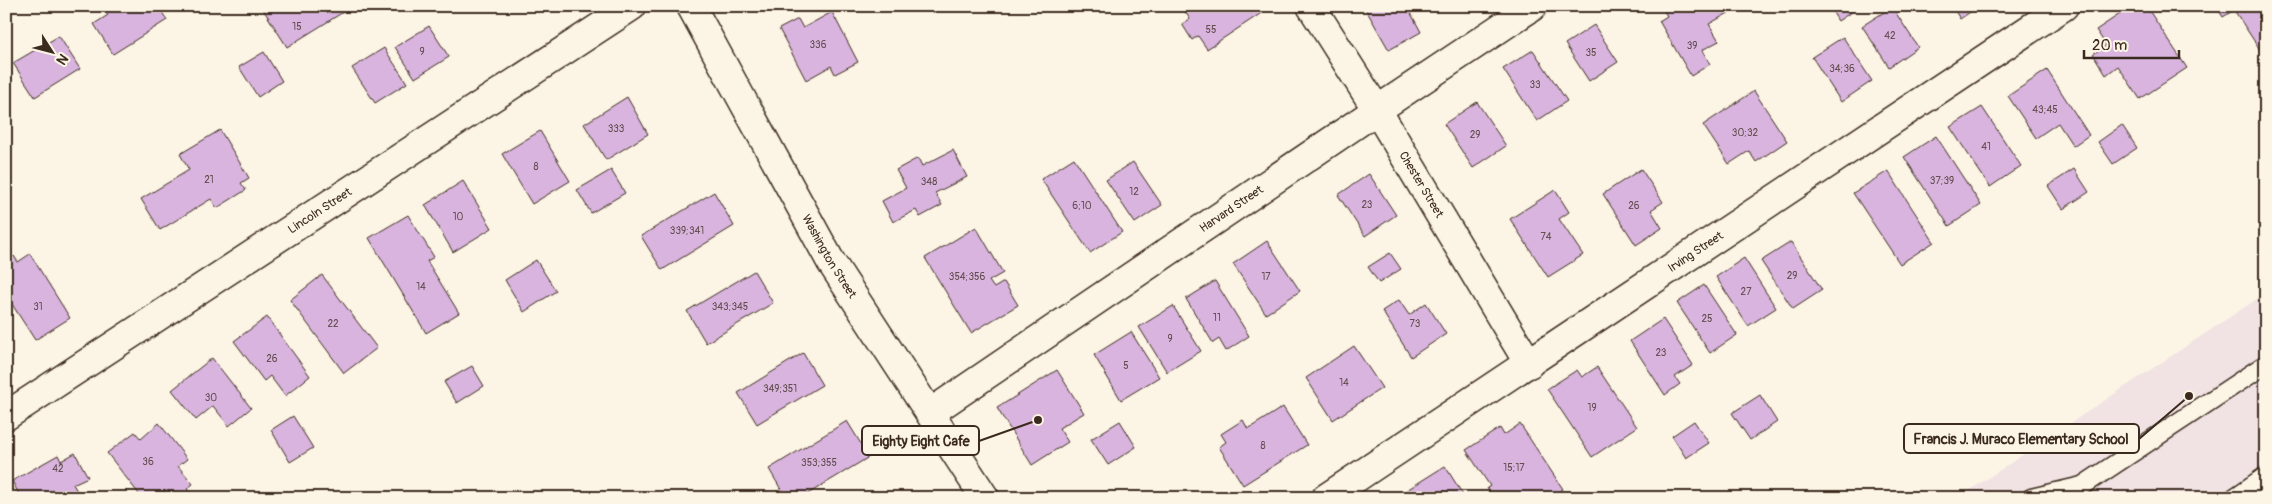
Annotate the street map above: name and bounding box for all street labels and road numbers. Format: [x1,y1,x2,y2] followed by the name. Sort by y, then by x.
[1396,149,1447,220] street label: Chester Street
[1197,182,1266,236] street label: Harvard Street
[285,184,354,237] street label: Lincoln Street
[799,212,860,301] street label: Washington Street
[1665,228,1726,275] street label: Irving Street

